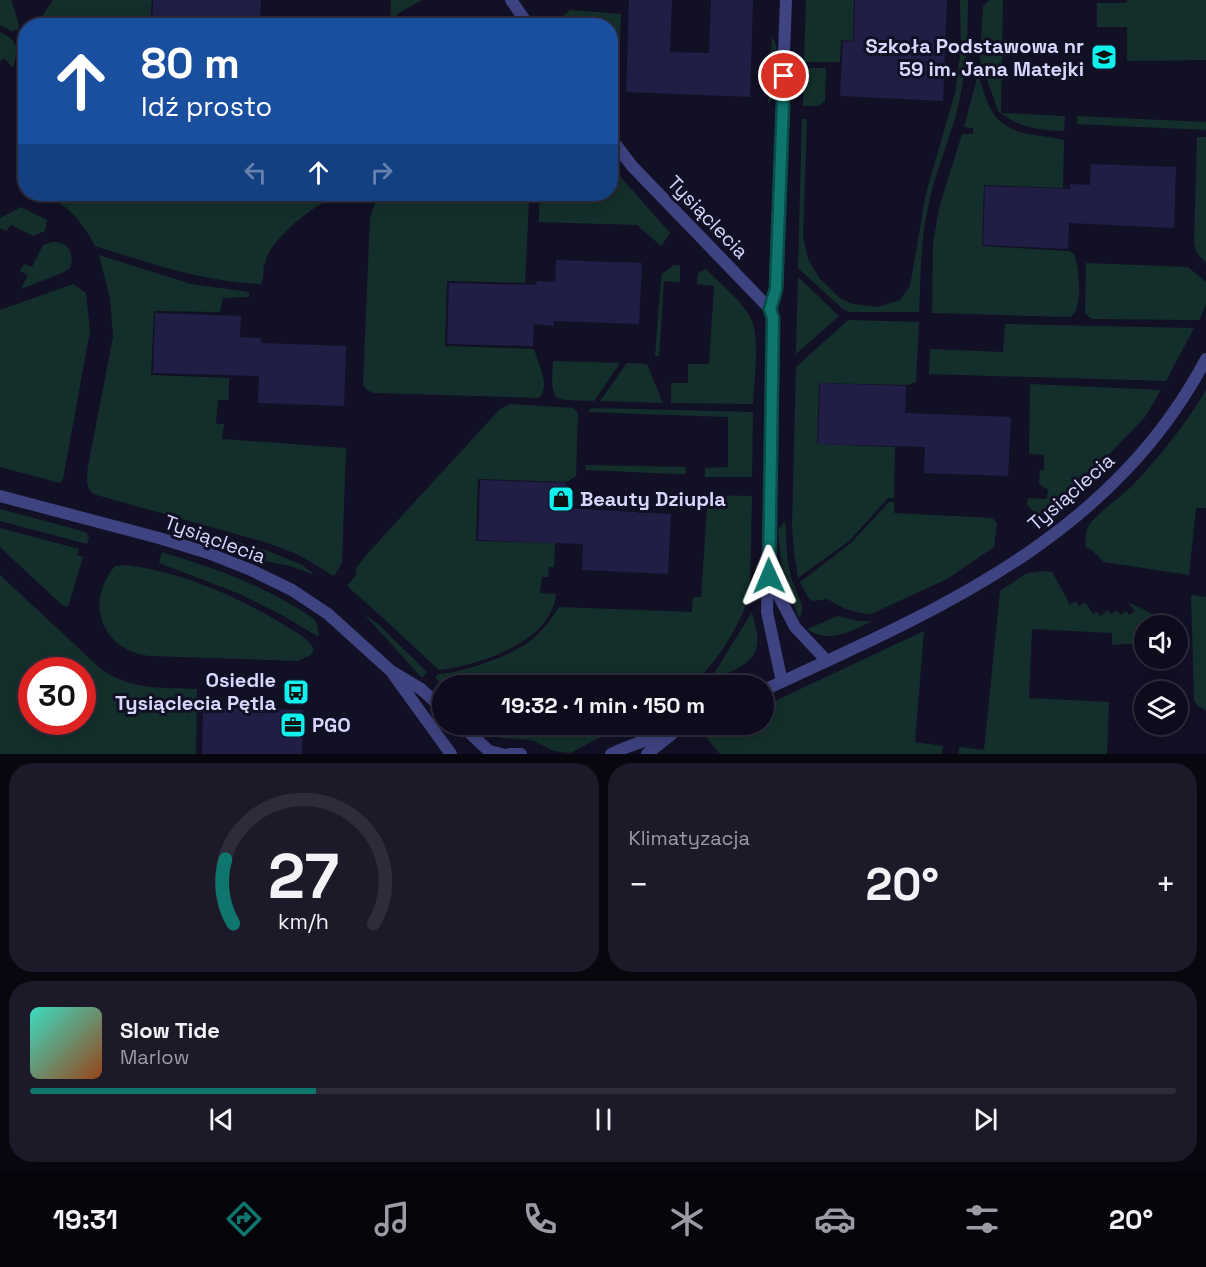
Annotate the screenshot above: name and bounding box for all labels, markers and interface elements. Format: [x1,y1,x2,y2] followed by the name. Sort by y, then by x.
[865,33,1084,82] place label: Szkoła Podstawowa nr 59 im. Jana Matejki
[141,37,240,90] text: 80 m
[42,42,120,120] icon: ahead
[1089,42,1119,72] school or university icon: Szkoła Podstawowa nr 59 im. Jana Matejki
[758,50,809,101] pin
[767,59,800,92] icon: arrive
[141,89,272,124] text: Idź prosto
[239,156,272,189] icon: left
[302,156,335,189] icon: ahead
[365,156,398,189] icon: right
[662,170,754,264] street label: Tysiąclecia
[1022,447,1120,537] street label: Tysiąclecia
[546,484,576,514] shop icon: Beauty Dziupla
[580,486,726,512] place label: Beauty Dziupla
[161,509,269,569] street label: Tysiąclecia
[737,544,801,608] position arrow
[1134,615,1188,735] map controls
[1134,615,1188,669] button: sound
[18,657,96,735] speed limit sign: 30
[115,667,276,716] place label: Osiedle Tysiąclecia Pętla
[281,677,311,707] bus stop icon: Osiedle Tysiąclecia Pętla
[1134,681,1188,735] button: layers
[501,691,705,719] text: 19:32 · 1 min · 150 m
[278,710,308,740] office icon: PGO
[312,712,351,738] place label: PGO
[629,825,750,851] text: Klimatyzacja
[268,837,339,916] text: 27
[865,856,939,913] text: 20°
[629,864,649,906] text: −
[1156,864,1176,906] text: +
[278,909,329,936] text: km/h
[120,1016,220,1044] text: Slow Tide
[120,1044,189,1070] text: Marlow
[205,1103,238,1136] icon: previous
[587,1103,620,1136] icon: pause
[969,1103,1002,1136] icon: next
[223,1198,265,1240] icon: directions
[371,1198,413,1240] icon: music
[519,1198,561,1240] icon: phone
[666,1198,708,1240] icon: climate
[814,1198,856,1240] icon: car
[961,1198,1003,1240] icon: filters
[53,1202,118,1237] text: 19:31
[1109,1202,1153,1237] text: 20°

